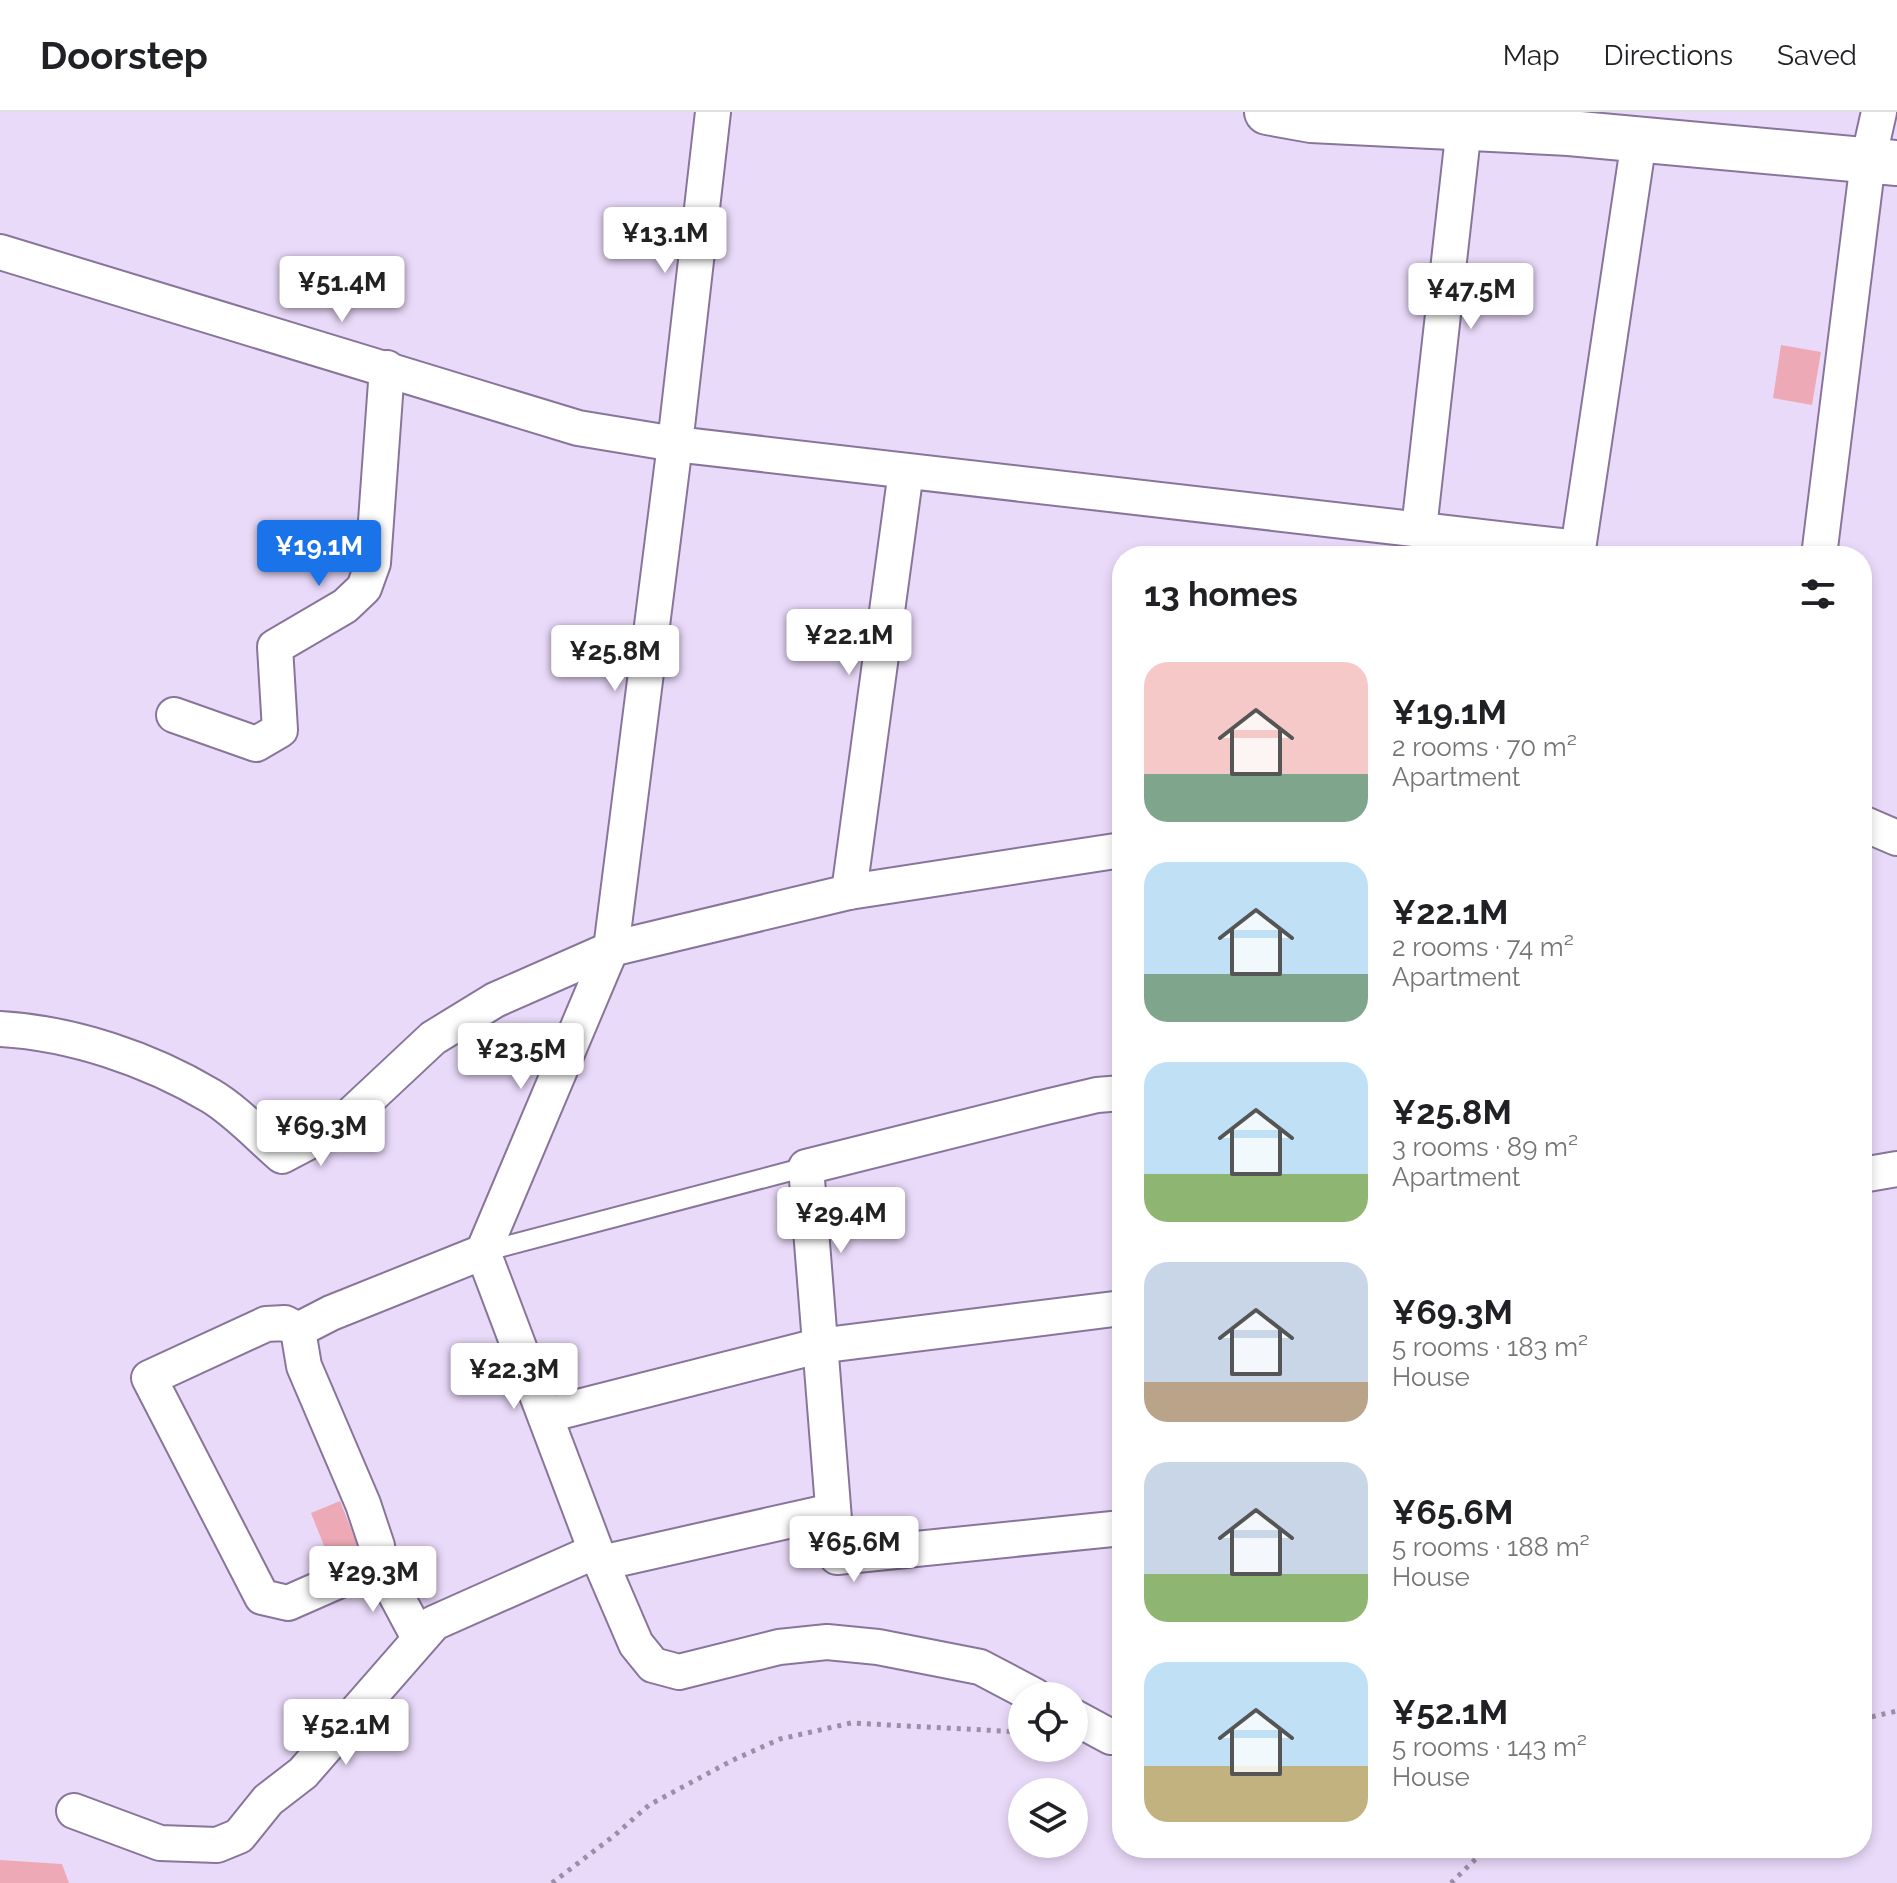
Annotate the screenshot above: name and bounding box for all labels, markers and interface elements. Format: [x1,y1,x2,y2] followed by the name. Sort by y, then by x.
[40,33,208,78] text: Doorstep
[1503,39,1560,72] text: Map
[1604,39,1733,72] text: Directions
[1777,39,1857,72] text: Saved
[600,207,730,275] pin: ¥13.1M
[621,218,709,248] text: ¥13.1M
[277,256,407,324] pin: ¥51.4M
[1406,263,1536,331] pin: ¥47.5M
[298,267,386,297] text: ¥51.4M
[1426,274,1516,304] text: ¥47.5M
[254,520,384,588] pin: ¥19.1M
[275,531,363,561] text: ¥19.1M
[1796,572,1840,616] icon: filters
[1144,574,1298,614] text: 13 homes
[784,609,914,677] pin: ¥22.1M
[804,620,894,650] text: ¥22.1M
[550,625,680,693] pin: ¥25.8M
[569,636,661,666] text: ¥25.8M
[1392,692,1507,732] text: ¥19.1M
[1208,694,1304,790] icon: home
[1392,732,1577,762] text: 2 rooms · 70 m²
[1392,762,1521,792] text: Apartment
[1392,892,1508,932] text: ¥22.1M
[1208,894,1304,990] icon: home
[1392,932,1574,962] text: 2 rooms · 74 m²
[1392,962,1521,992] text: Apartment
[456,1023,586,1091] pin: ¥23.5M
[476,1034,566,1064] text: ¥23.5M
[1392,1092,1512,1132] text: ¥25.8M
[1208,1094,1304,1190] icon: home
[256,1100,386,1168] pin: ¥69.3M
[275,1111,367,1141] text: ¥69.3M
[1392,1132,1578,1162] text: 3 rooms · 89 m²
[1392,1162,1521,1192] text: Apartment
[776,1187,906,1255] pin: ¥29.4M
[795,1198,887,1228] text: ¥29.4M
[1392,1292,1513,1332] text: ¥69.3M
[1208,1294,1304,1390] icon: home
[1392,1332,1588,1362] text: 5 rooms · 183 m²
[449,1343,579,1411] pin: ¥22.3M
[469,1354,559,1384] text: ¥22.3M
[1392,1362,1470,1392] text: House
[1392,1492,1513,1532] text: ¥65.6M
[1208,1494,1304,1590] icon: home
[789,1516,919,1584] pin: ¥65.6M
[808,1527,900,1557] text: ¥65.6M
[1392,1532,1590,1562] text: 5 rooms · 188 m²
[308,1546,438,1614] pin: ¥29.3M
[327,1557,419,1587] text: ¥29.3M
[1392,1562,1470,1592] text: House
[1008,1682,1088,1858] map controls
[1008,1682,1088,1762] button: locate
[1392,1692,1508,1732] text: ¥52.1M
[1208,1694,1304,1790] icon: home
[281,1699,411,1767] pin: ¥52.1M
[302,1710,390,1740] text: ¥52.1M
[1392,1732,1587,1762] text: 5 rooms · 143 m²
[1392,1762,1470,1792] text: House
[1008,1778,1088,1858] button: layers

